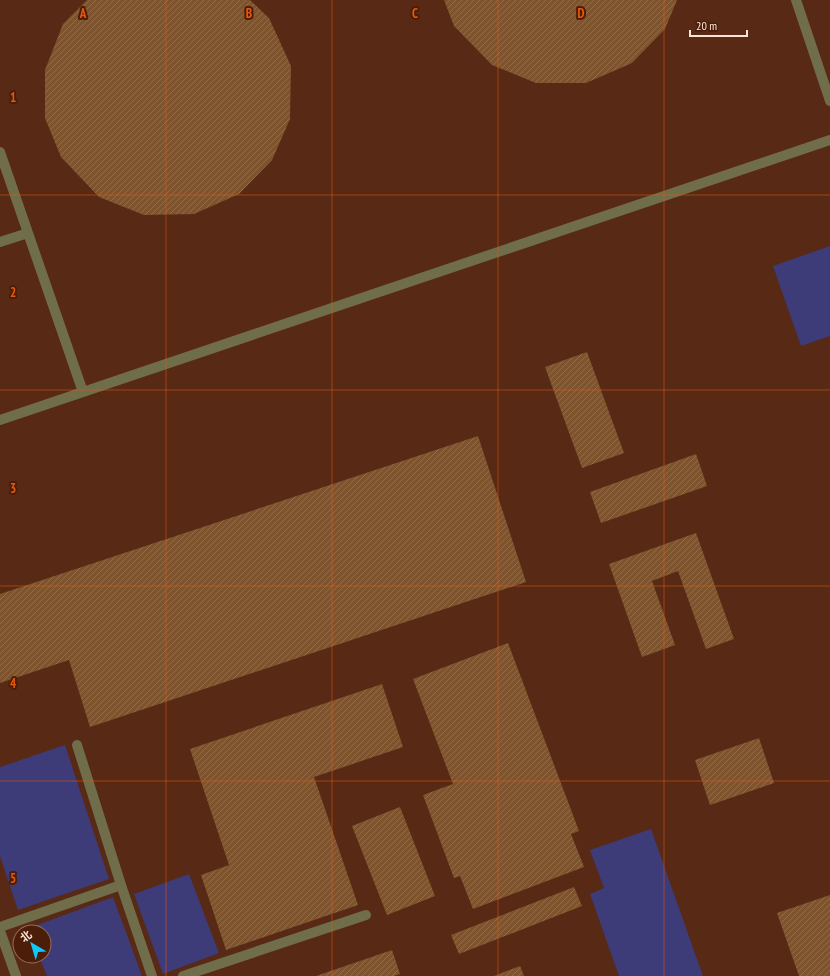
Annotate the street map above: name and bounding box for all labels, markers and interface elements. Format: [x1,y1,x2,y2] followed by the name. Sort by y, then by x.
[79,5,87,22] text: A
[246,5,252,22] text: B
[412,5,418,22] text: C
[578,5,585,22] text: D
[690,12,747,38] scale bar
[696,18,717,33] text: 20 m
[10,89,16,106] text: 1
[10,284,16,301] text: 2
[10,480,16,497] text: 3
[10,675,17,692] text: 4
[10,870,16,887] text: 5
[12,924,52,964] north arrow
[17,927,34,945] text: 北

